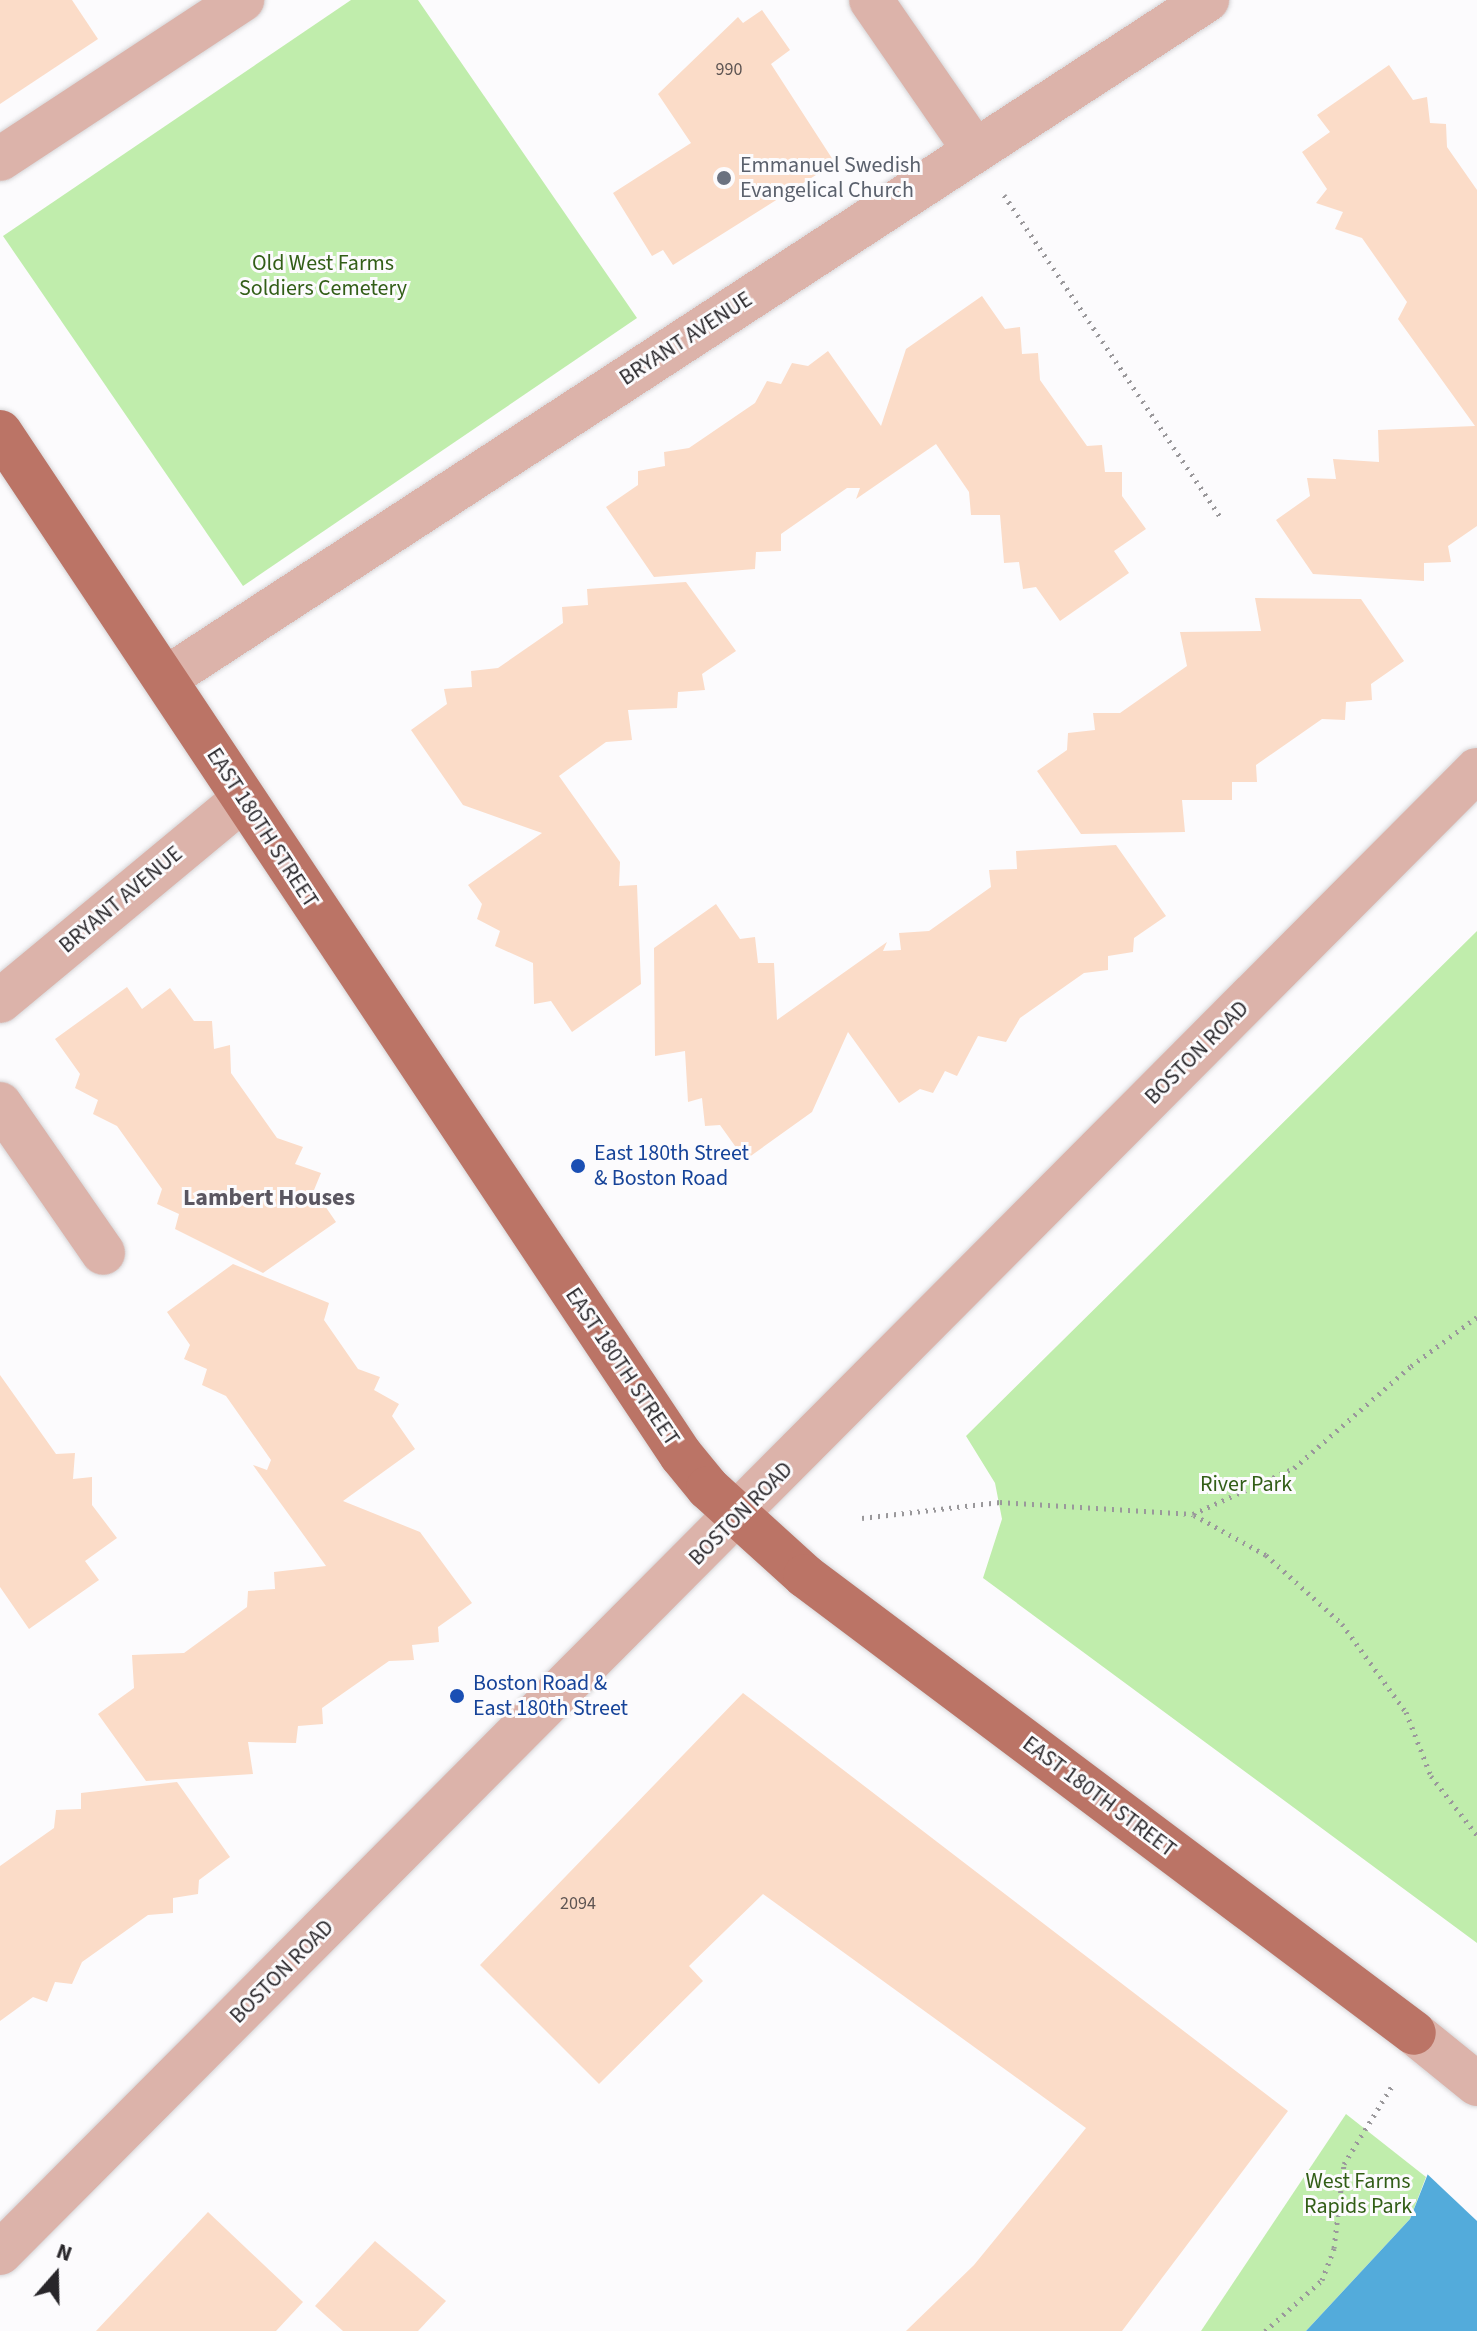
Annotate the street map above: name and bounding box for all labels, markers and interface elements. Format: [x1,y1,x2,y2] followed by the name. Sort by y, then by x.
[716,59,742,81] house number: 990
[740,152,921,204] place label: Emmanuel Swedish Evangelical Church
[715,169,733,187] marker: Emmanuel Swedish Evangelical Church
[239,250,407,302] park label: Old West Farms Soldiers Cemetery
[615,286,757,392] street label: BRYANT AVENUE
[201,743,323,913] street label: EAST 180TH STREET
[54,841,188,959] street label: BRYANT AVENUE
[1140,996,1254,1110] street label: BOSTON ROAD
[594,1140,749,1192] place label: East 180th Street & Boston Road
[569,1157,587,1175] marker: East 180th Street & Boston Road
[183,1184,355,1212] district label: Lambert Houses
[559,1283,685,1451] street label: EAST 180TH STREET
[684,1457,798,1571] street label: BOSTON ROAD
[1200,1472,1292,1498] park label: River Park
[473,1670,628,1722] place label: Boston Road & East 180th Street
[448,1687,466,1705] marker: Boston Road & East 180th Street
[1017,1731,1181,1863] street label: EAST 180TH STREET
[560,1893,596,1915] house number: 2094
[225,1915,339,2029] street label: BOSTON ROAD
[1304,2168,1412,2220] park label: West Farms Rapids Park
[16,2235,96,2315] north arrow
[52,2235,77,2270] text: N

